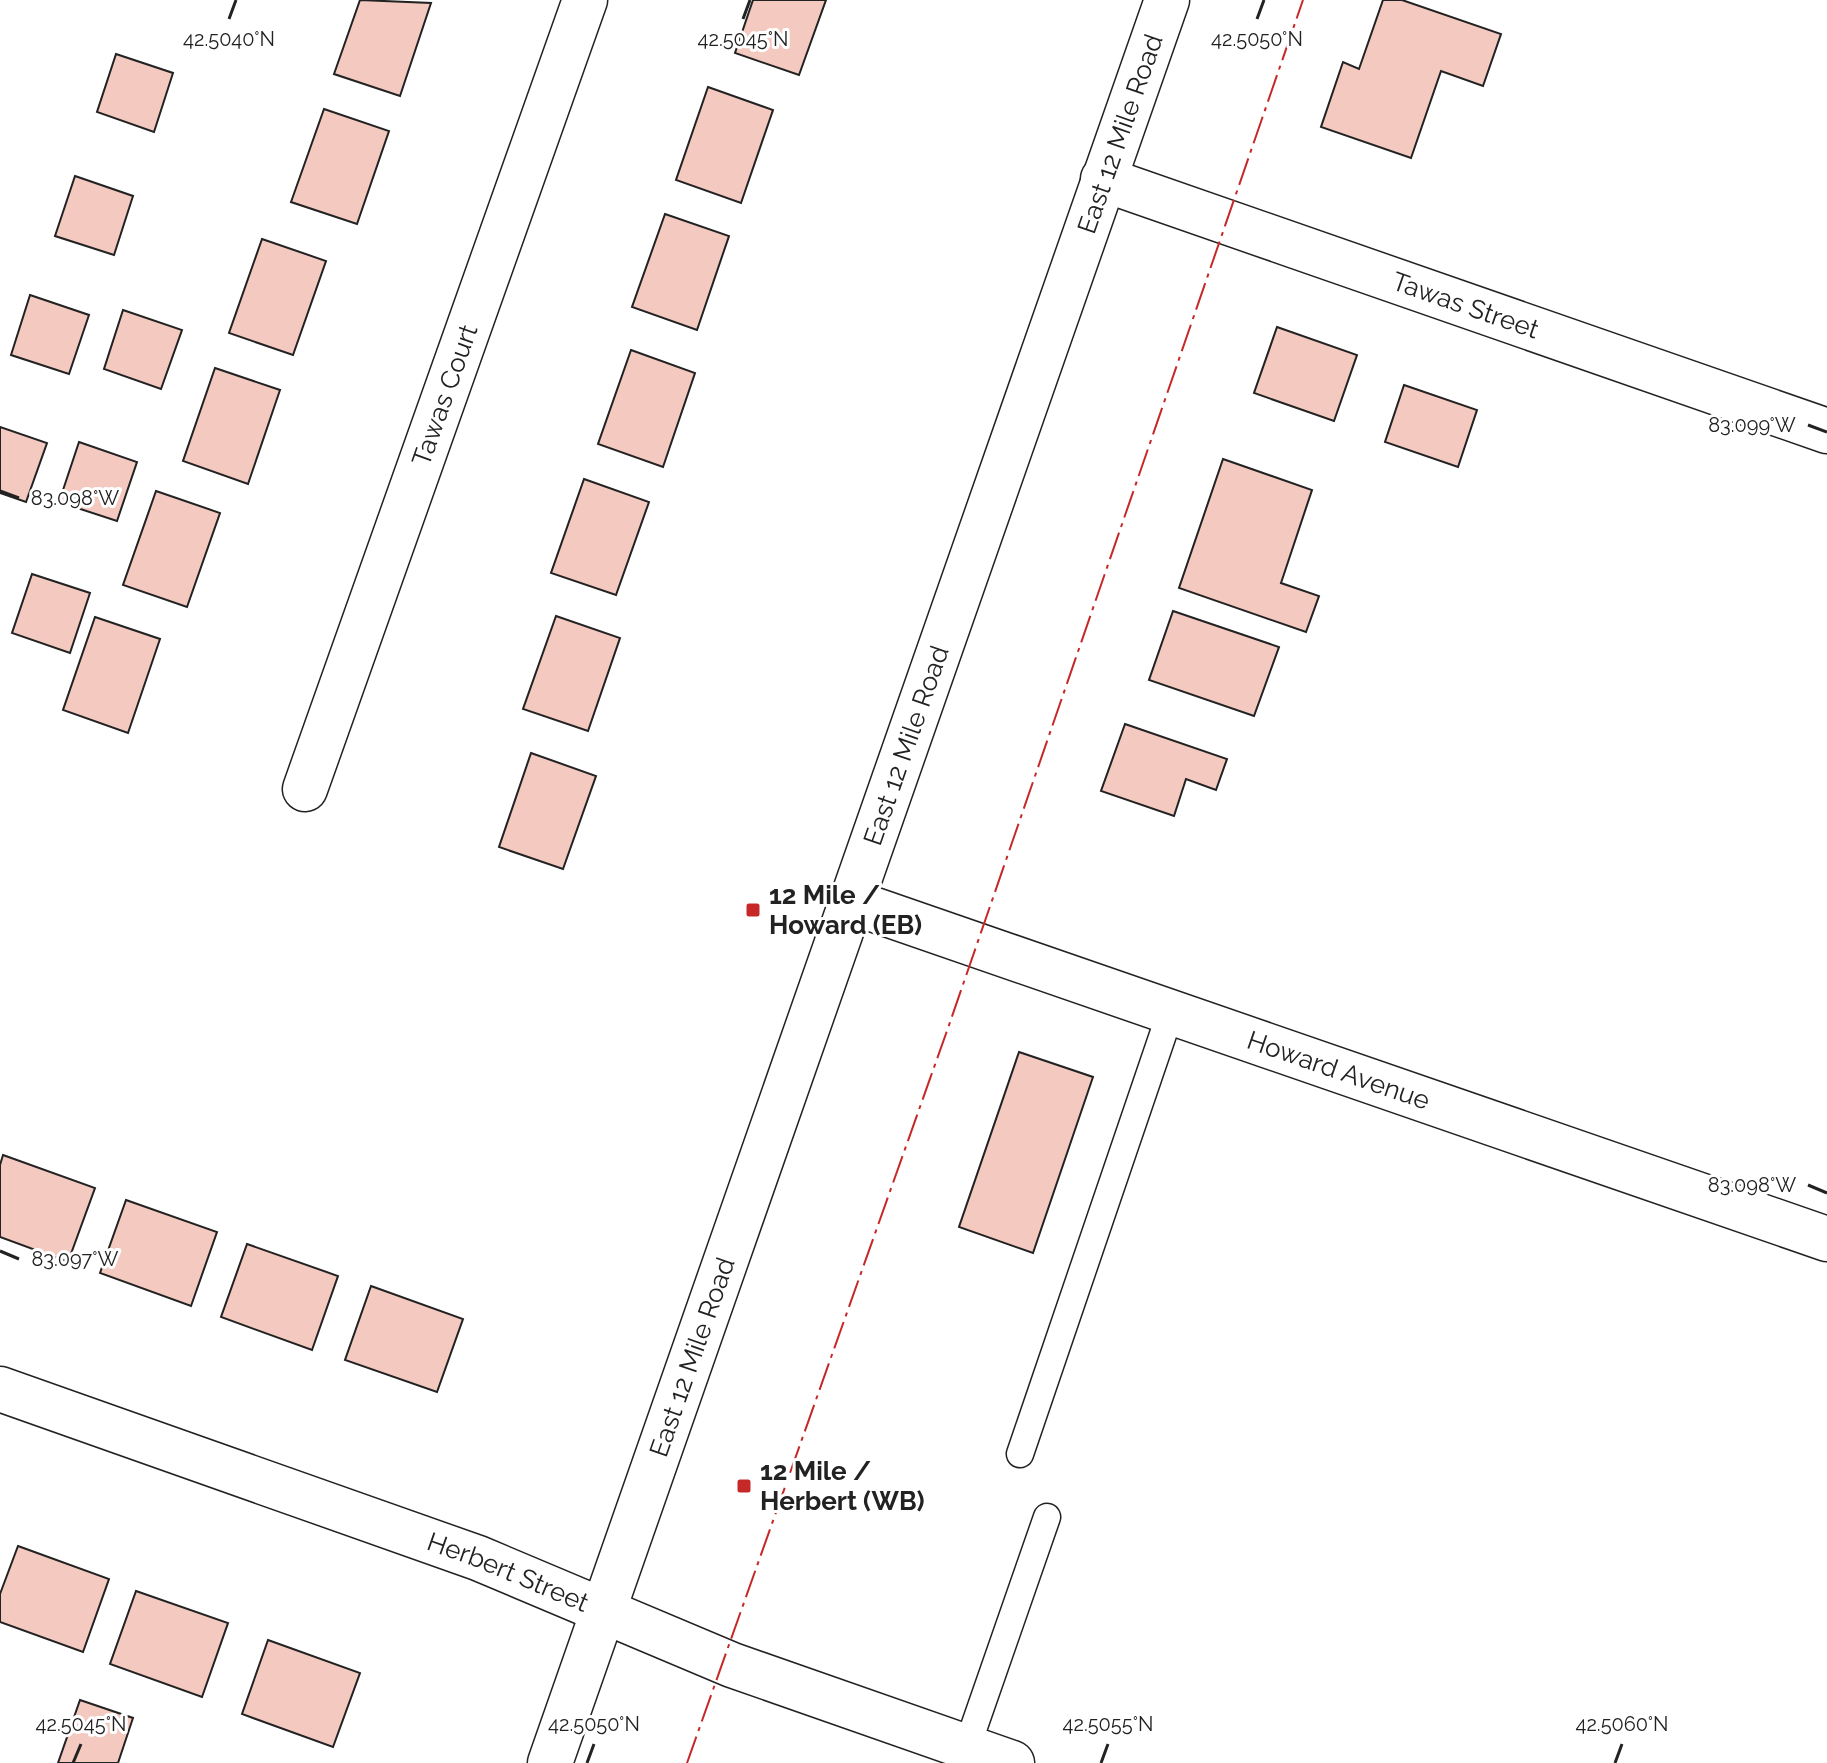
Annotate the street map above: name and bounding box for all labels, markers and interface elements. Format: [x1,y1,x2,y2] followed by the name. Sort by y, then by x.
[183,27,275,51] text: 42.5040°N
[698,27,788,51] text: 42.5045°N
[1211,27,1303,51] text: 42.5050°N
[1071,30,1169,238] street label: East 12 Mile Road
[1388,266,1543,345] street label: Tawas Street
[406,320,484,470] street label: Tawas Court
[1708,413,1796,437] text: 83.099°W
[31,486,119,510] text: 83.098°W
[857,642,955,849] street label: East 12 Mile Road
[769,880,922,940] place label: 12 Mile / Howard (EB)
[744,901,762,919] marker: 12 Mile / Howard (EB)
[1243,1025,1434,1116] street label: Howard Avenue
[1708,1173,1796,1197] text: 83.098°W
[31,1247,119,1271] text: 83.097°W
[643,1254,741,1461] street label: East 12 Mile Road
[760,1456,925,1516] place label: 12 Mile / Herbert (WB)
[735,1477,753,1495] marker: 12 Mile / Herbert (WB)
[423,1526,593,1618] street label: Herbert Street
[36,1712,126,1736] text: 42.5045°N
[548,1712,640,1736] text: 42.5050°N
[1063,1712,1153,1736] text: 42.5055°N
[1576,1712,1668,1736] text: 42.5060°N

